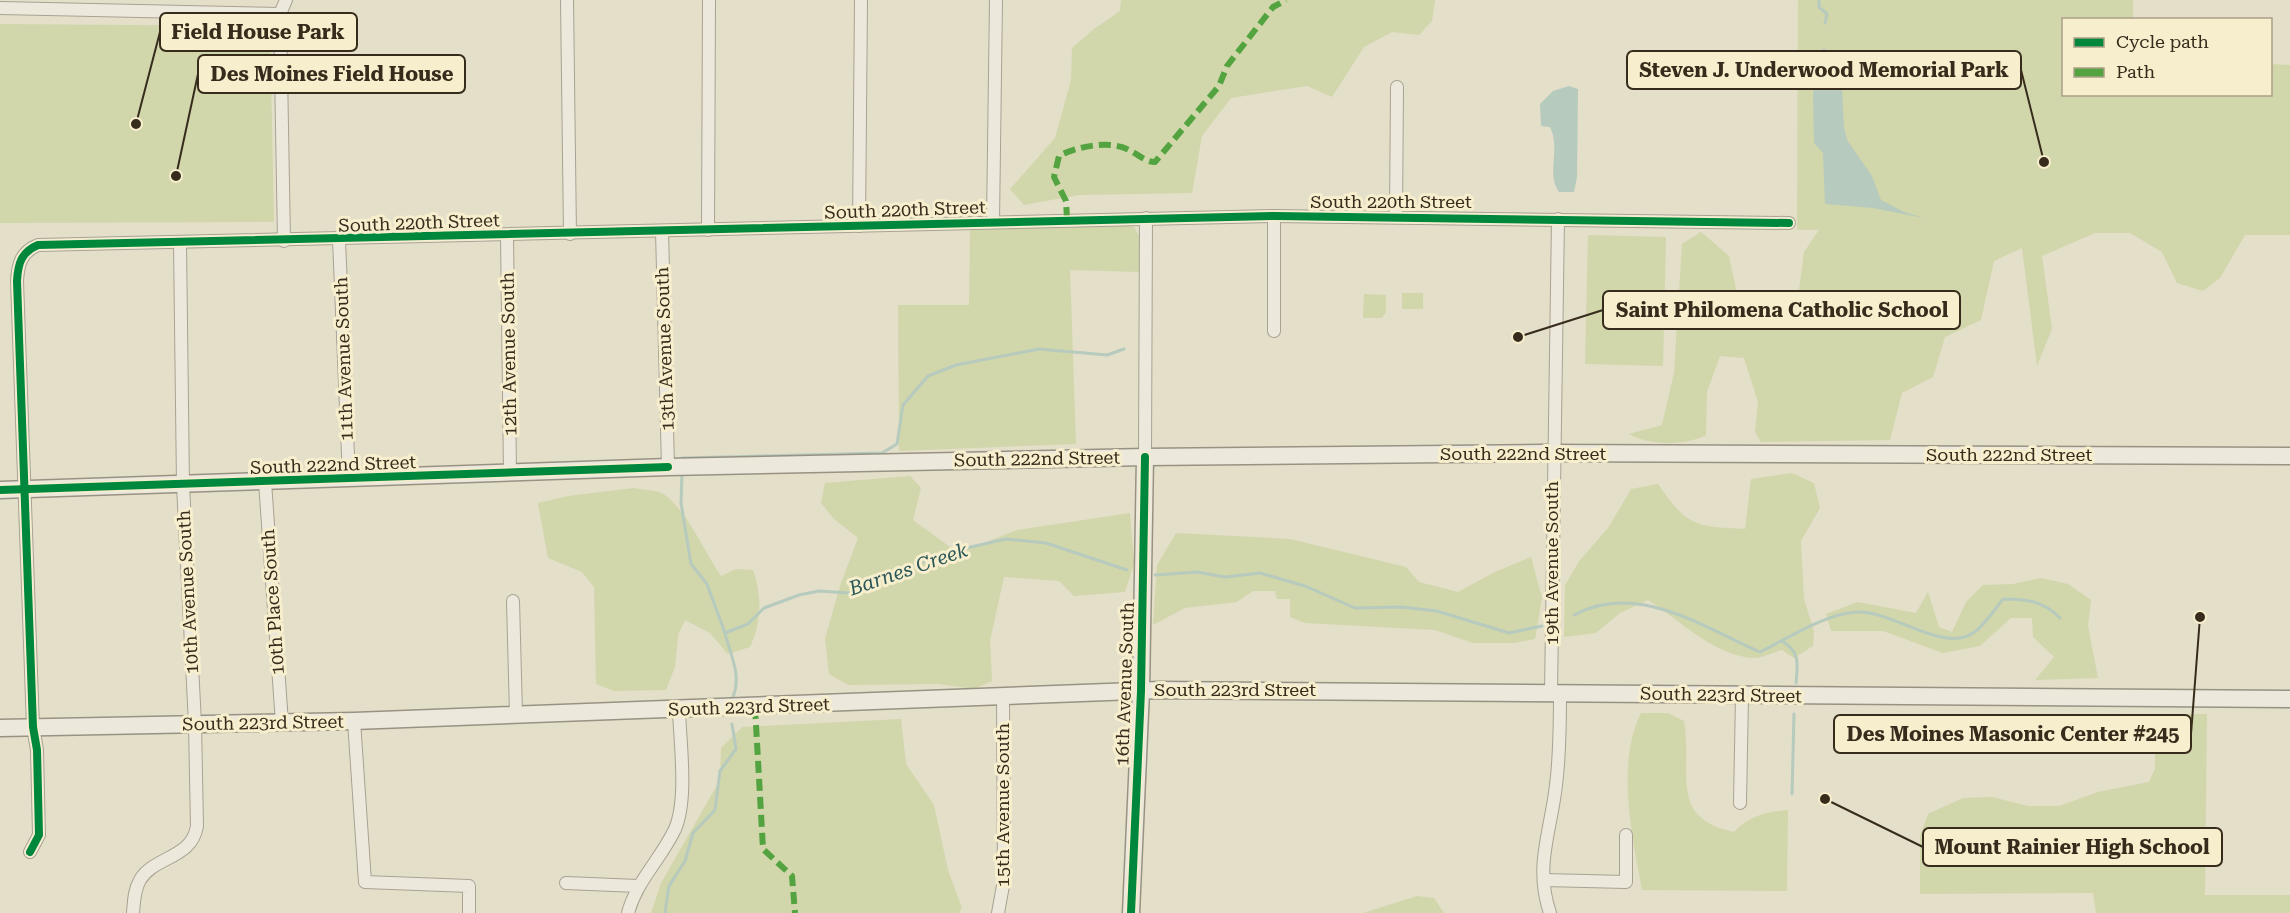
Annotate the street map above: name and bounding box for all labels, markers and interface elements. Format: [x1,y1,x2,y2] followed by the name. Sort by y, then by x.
[160,13,357,51] callout: Field House Park
[2062,18,2272,96] legend
[171,20,345,44] text: Field House Park
[2116,31,2209,52] text: Cycle path
[1627,51,2021,89] callout: Steven J. Underwood Memorial Park
[198,55,465,93] callout: Des Moines Field House
[1639,58,2009,82] text: Steven J. Underwood Memorial Park
[2116,61,2155,82] text: Path
[211,62,454,86] text: Des Moines Field House
[1310,191,1472,212] street label: South 220th Street
[824,196,986,223] street label: South 220th Street
[338,209,500,236] street label: South 220th Street
[651,266,678,431] street label: 13th Avenue South
[497,271,520,436] street label: 12th Avenue South
[330,276,357,441] street label: 11th Avenue South
[1603,291,1960,329] callout: Saint Philomena Catholic School
[1616,298,1949,322] text: Saint Philomena Catholic School
[1440,443,1606,464] street label: South 222nd Street
[1926,444,2092,465] street label: South 222nd Street
[954,447,1121,470] street label: South 222nd Street
[250,451,417,478] street label: South 222nd Street
[1541,481,1562,645] street label: 19th Avenue South
[173,509,202,675] street label: 10th Avenue South
[257,528,288,676] street label: 10th Place South
[845,537,971,601] water label: Barnes Creek
[1111,601,1138,766] street label: 16th Avenue South
[1154,679,1316,700] street label: South 223rd Street
[1640,683,1802,706] street label: South 223rd Street
[668,693,831,720] street label: South 223rd Street
[182,711,344,734] street label: South 223rd Street
[1834,715,2191,753] callout: Des Moines Masonic Center #245
[1847,722,2179,746] text: Des Moines Masonic Center #245
[992,723,1013,887] street label: 15th Avenue South
[1923,828,2222,866] callout: Mount Rainier High School
[1934,835,2210,859] text: Mount Rainier High School

